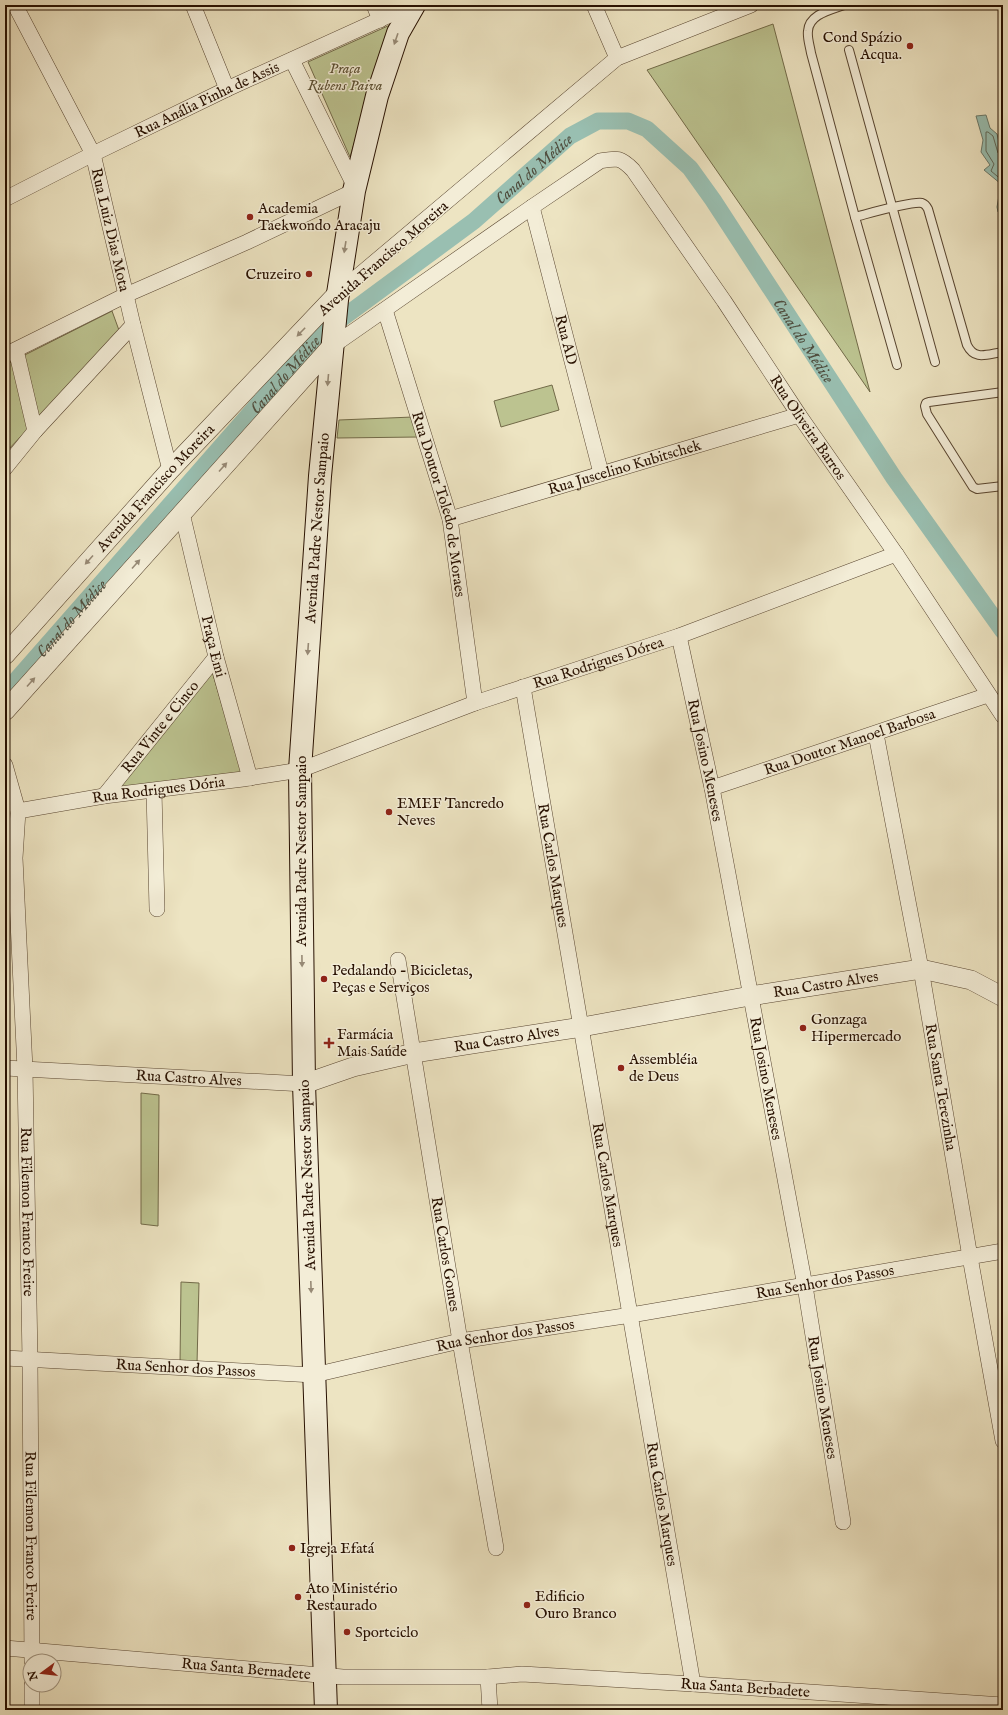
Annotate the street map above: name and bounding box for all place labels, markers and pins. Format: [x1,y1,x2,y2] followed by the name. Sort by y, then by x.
[823,28,902,64] place label: Cond Spázio Acqua.
[905,41,915,51] marker: Cond Spázio Acqua.
[257,199,381,235] place label: Academia Taekwondo Aracaju
[245,212,255,222] marker: Academia Taekwondo Aracaju
[246,265,301,284] place label: Cruzeiro
[304,269,314,279] marker: Cruzeiro
[397,794,504,830] place label: EMEF Tancredo Neves
[384,807,394,817] marker: EMEF Tancredo Neves
[332,961,473,997] place label: Pedalando - Bicicletas, Peças e Serviços
[319,974,329,984] marker: Pedalando - Bicicletas, Peças e Serviços
[811,1010,901,1046] place label: Gonzaga Hipermercado
[798,1023,808,1033] marker: Gonzaga Hipermercado
[337,1025,407,1061] place label: Farmácia Mais Saúde
[324,1038,334,1048] marker: Farmácia Mais Saúde
[628,1050,698,1086] place label: Assembléia de Deus
[616,1063,626,1073] marker: Assembléia de Deus
[300,1539,375,1558] place label: Igreja Efatá
[287,1543,297,1553] marker: Igreja Efatá
[305,1579,398,1615] place label: Ato Ministério Restaurado
[535,1587,617,1623] place label: Edificio Ouro Branco
[293,1592,303,1602] marker: Ato Ministério Restaurado
[522,1600,532,1610] marker: Edificio Ouro Branco
[355,1623,418,1642] place label: Sportciclo
[342,1627,352,1637] marker: Sportciclo

